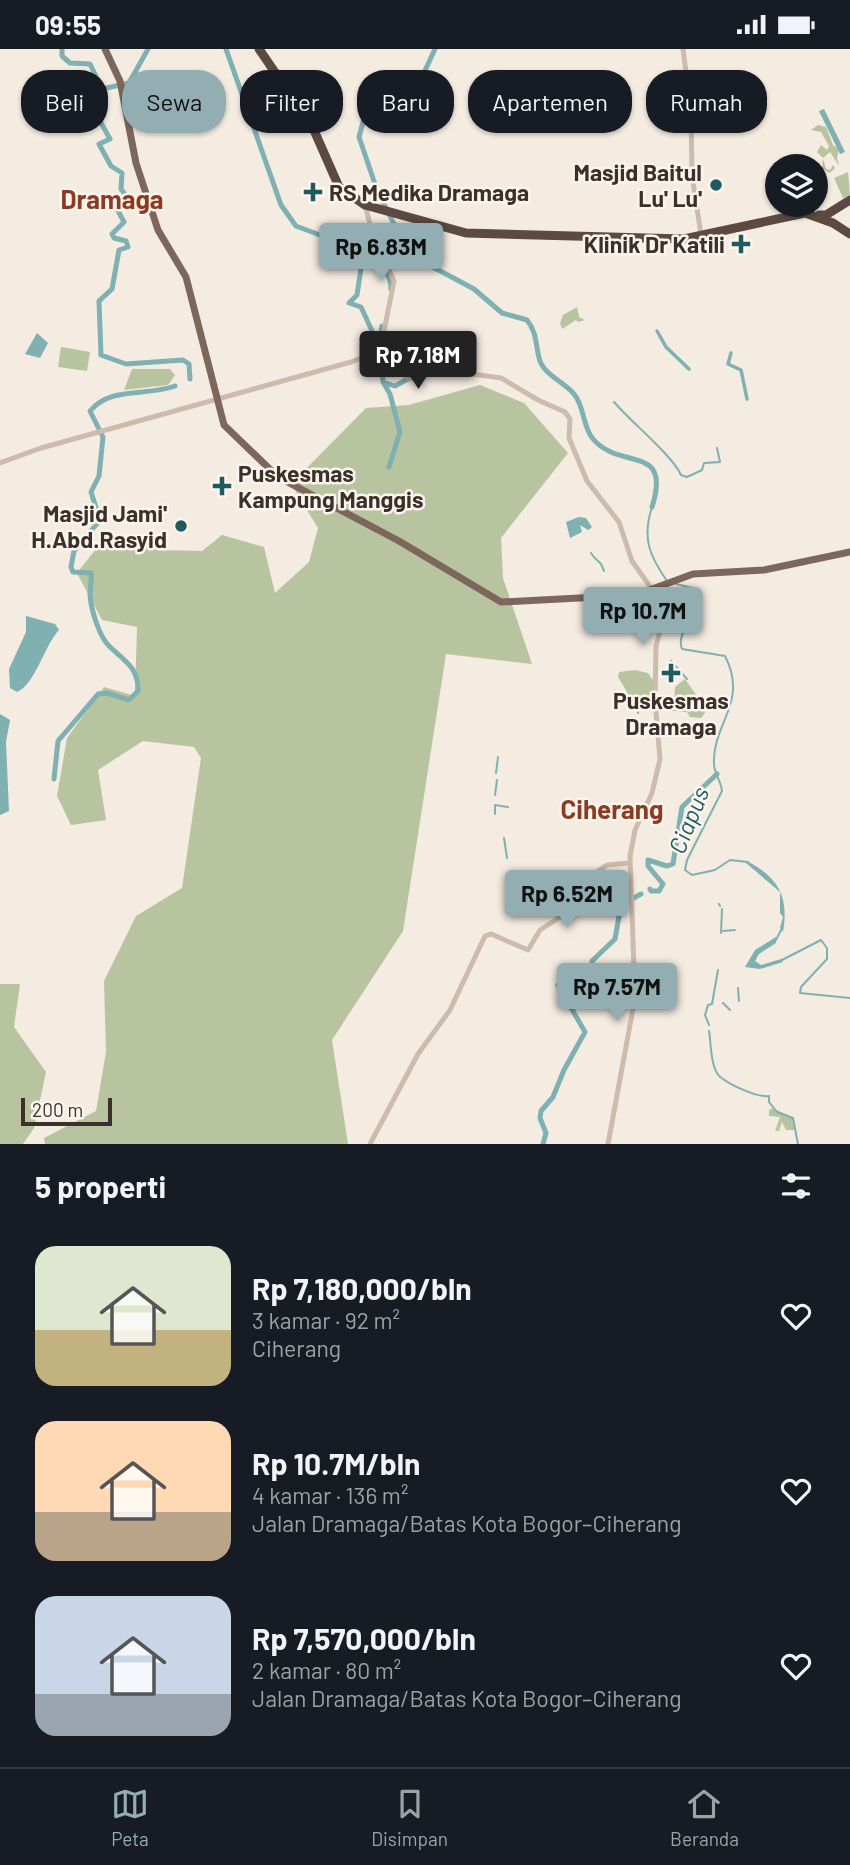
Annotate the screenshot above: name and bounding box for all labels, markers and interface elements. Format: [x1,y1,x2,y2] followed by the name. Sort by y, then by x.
[35,9,101,40] text: 09:55
[21,70,108,133] chip: Beli
[122,70,226,133] chip: Sewa
[240,70,343,133] chip: Filter
[357,70,454,133] chip: Baru
[468,70,632,133] chip: Apartemen
[646,70,767,133] chip: Rumah
[765,154,828,217] map controls
[765,154,828,217] button: layers
[573,158,702,212] place label: Masjid Baitul Lu' Lu'
[708,177,724,193] marker: Masjid Baitul Lu' Lu'
[329,178,529,206] place label: RS Medika Dramaga
[303,182,323,202] marker: RS Medika Dramaga
[60,183,164,214] district label: Dramaga
[309,223,453,283] pin: Rp 6.83M
[584,230,725,258] place label: Klinik Dr Katili
[335,232,427,260] text: Rp 6.83M
[731,234,751,254] marker: Klinik Dr Katili
[346,331,490,391] pin: Rp 7.18M
[376,340,460,368] text: Rp 7.18M
[238,459,423,513] place label: Puskesmas Kampung Manggis
[212,476,232,496] marker: Puskesmas Kampung Manggis
[31,499,167,553] place label: Masjid Jami' H.Abd.Rasyid
[173,518,189,534] marker: Masjid Jami' H.Abd.Rasyid
[571,587,715,647] pin: Rp 10.7M
[599,596,687,624] text: Rp 10.7M
[661,663,681,683] marker: Puskesmas Dramaga
[613,686,729,740] place label: Puskesmas Dramaga
[662,782,714,858] water label: Ciapus
[561,793,664,824] district label: Ciherang
[495,871,639,930] pin: Rp 6.52M
[521,879,613,907] text: Rp 6.52M
[545,963,689,1023] pin: Rp 7.57M
[573,972,661,1000] text: Rp 7.57M
[21,1095,112,1127] scale bar
[32,1098,83,1121] text: 200 m
[777,1167,815,1205] icon: filters
[35,1168,166,1204] text: 5 properti
[252,1270,472,1306] text: Rp 7,180,000/bln
[91,1274,175,1358] icon: home
[777,1297,815,1335] icon: heart
[252,1306,400,1334] text: 3 kamar · 92 m²
[252,1334,341,1362] text: Ciherang
[252,1445,421,1481] text: Rp 10.7M/bln
[91,1449,175,1533] icon: home
[777,1472,815,1510] icon: heart
[252,1481,408,1509] text: 4 kamar · 136 m²
[252,1509,682,1537] text: Jalan Dramaga/Batas Kota Bogor–Ciherang
[252,1620,476,1656] text: Rp 7,570,000/bln
[91,1624,175,1708] icon: home
[777,1647,815,1685] icon: heart
[252,1656,401,1684] text: 2 kamar · 80 m²
[252,1684,682,1712] text: Jalan Dramaga/Batas Kota Bogor–Ciherang
[111,1785,149,1850] tab: Peta
[371,1785,448,1850] tab: Disimpan
[670,1785,739,1850] tab: Beranda

